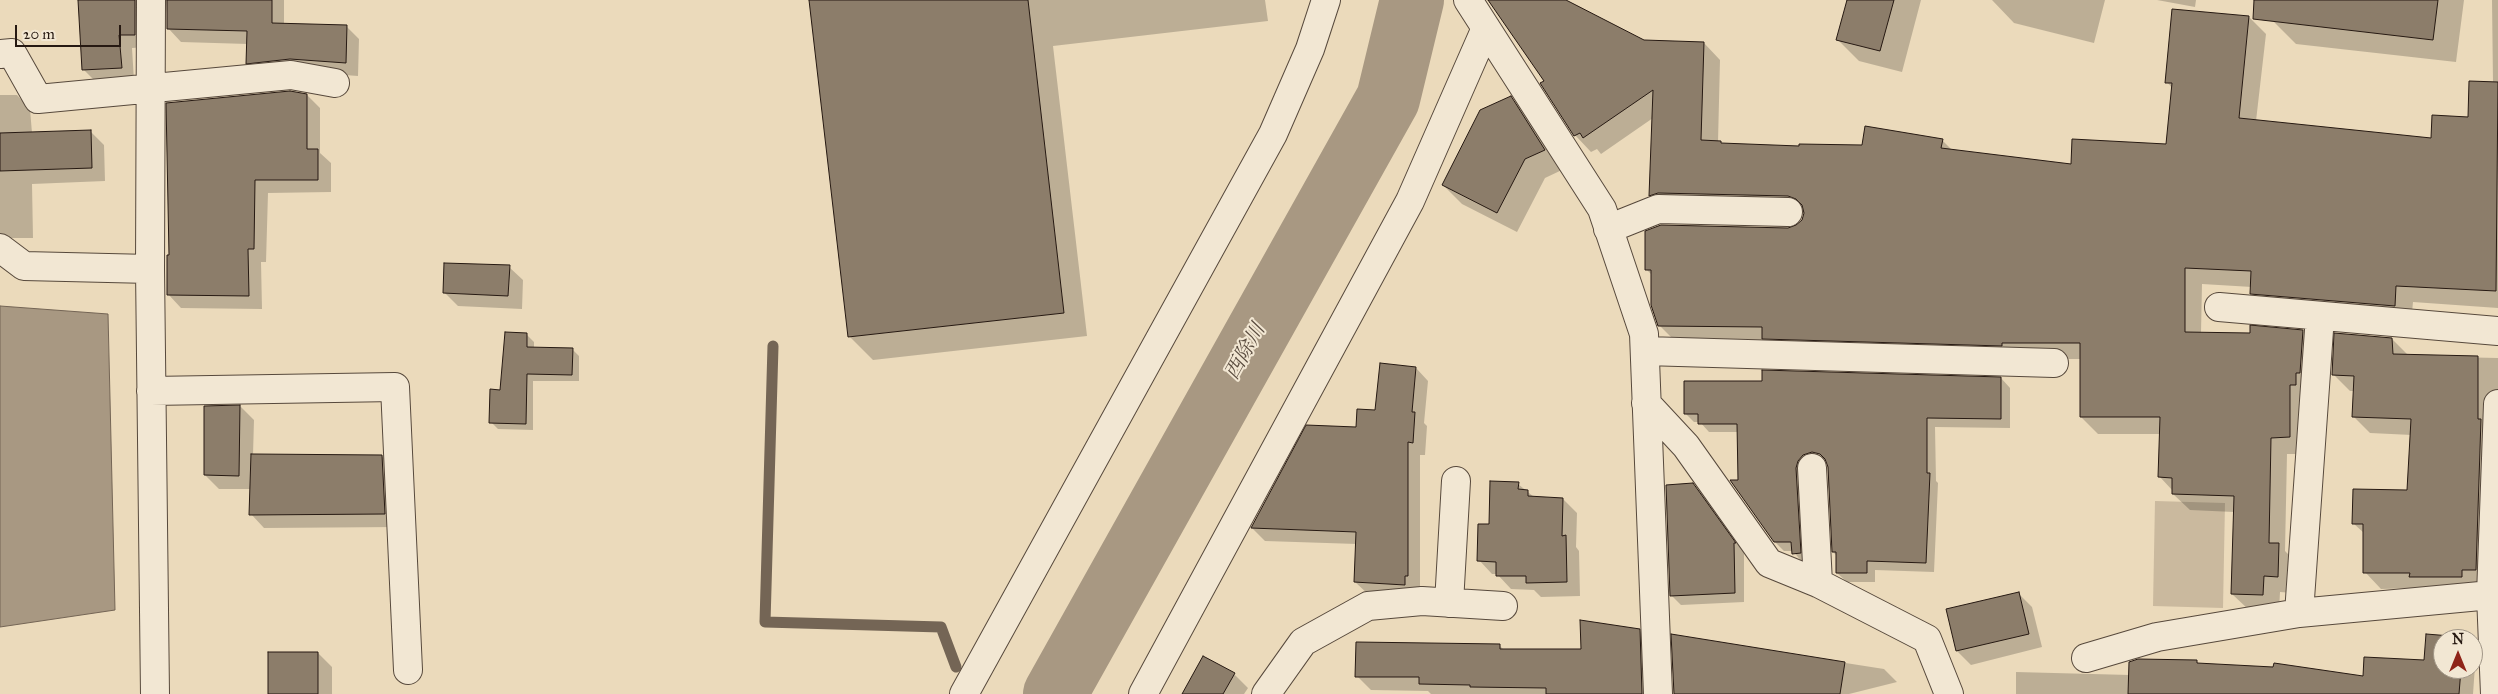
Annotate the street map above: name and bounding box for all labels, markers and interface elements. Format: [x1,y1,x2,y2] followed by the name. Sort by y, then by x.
[18,15,124,47] scale bar
[23,25,55,43] text: 20 m
[1221,320,1271,384] water label: 西除川
[2433,629,2483,679] north arrow
[2452,631,2464,648] text: N

